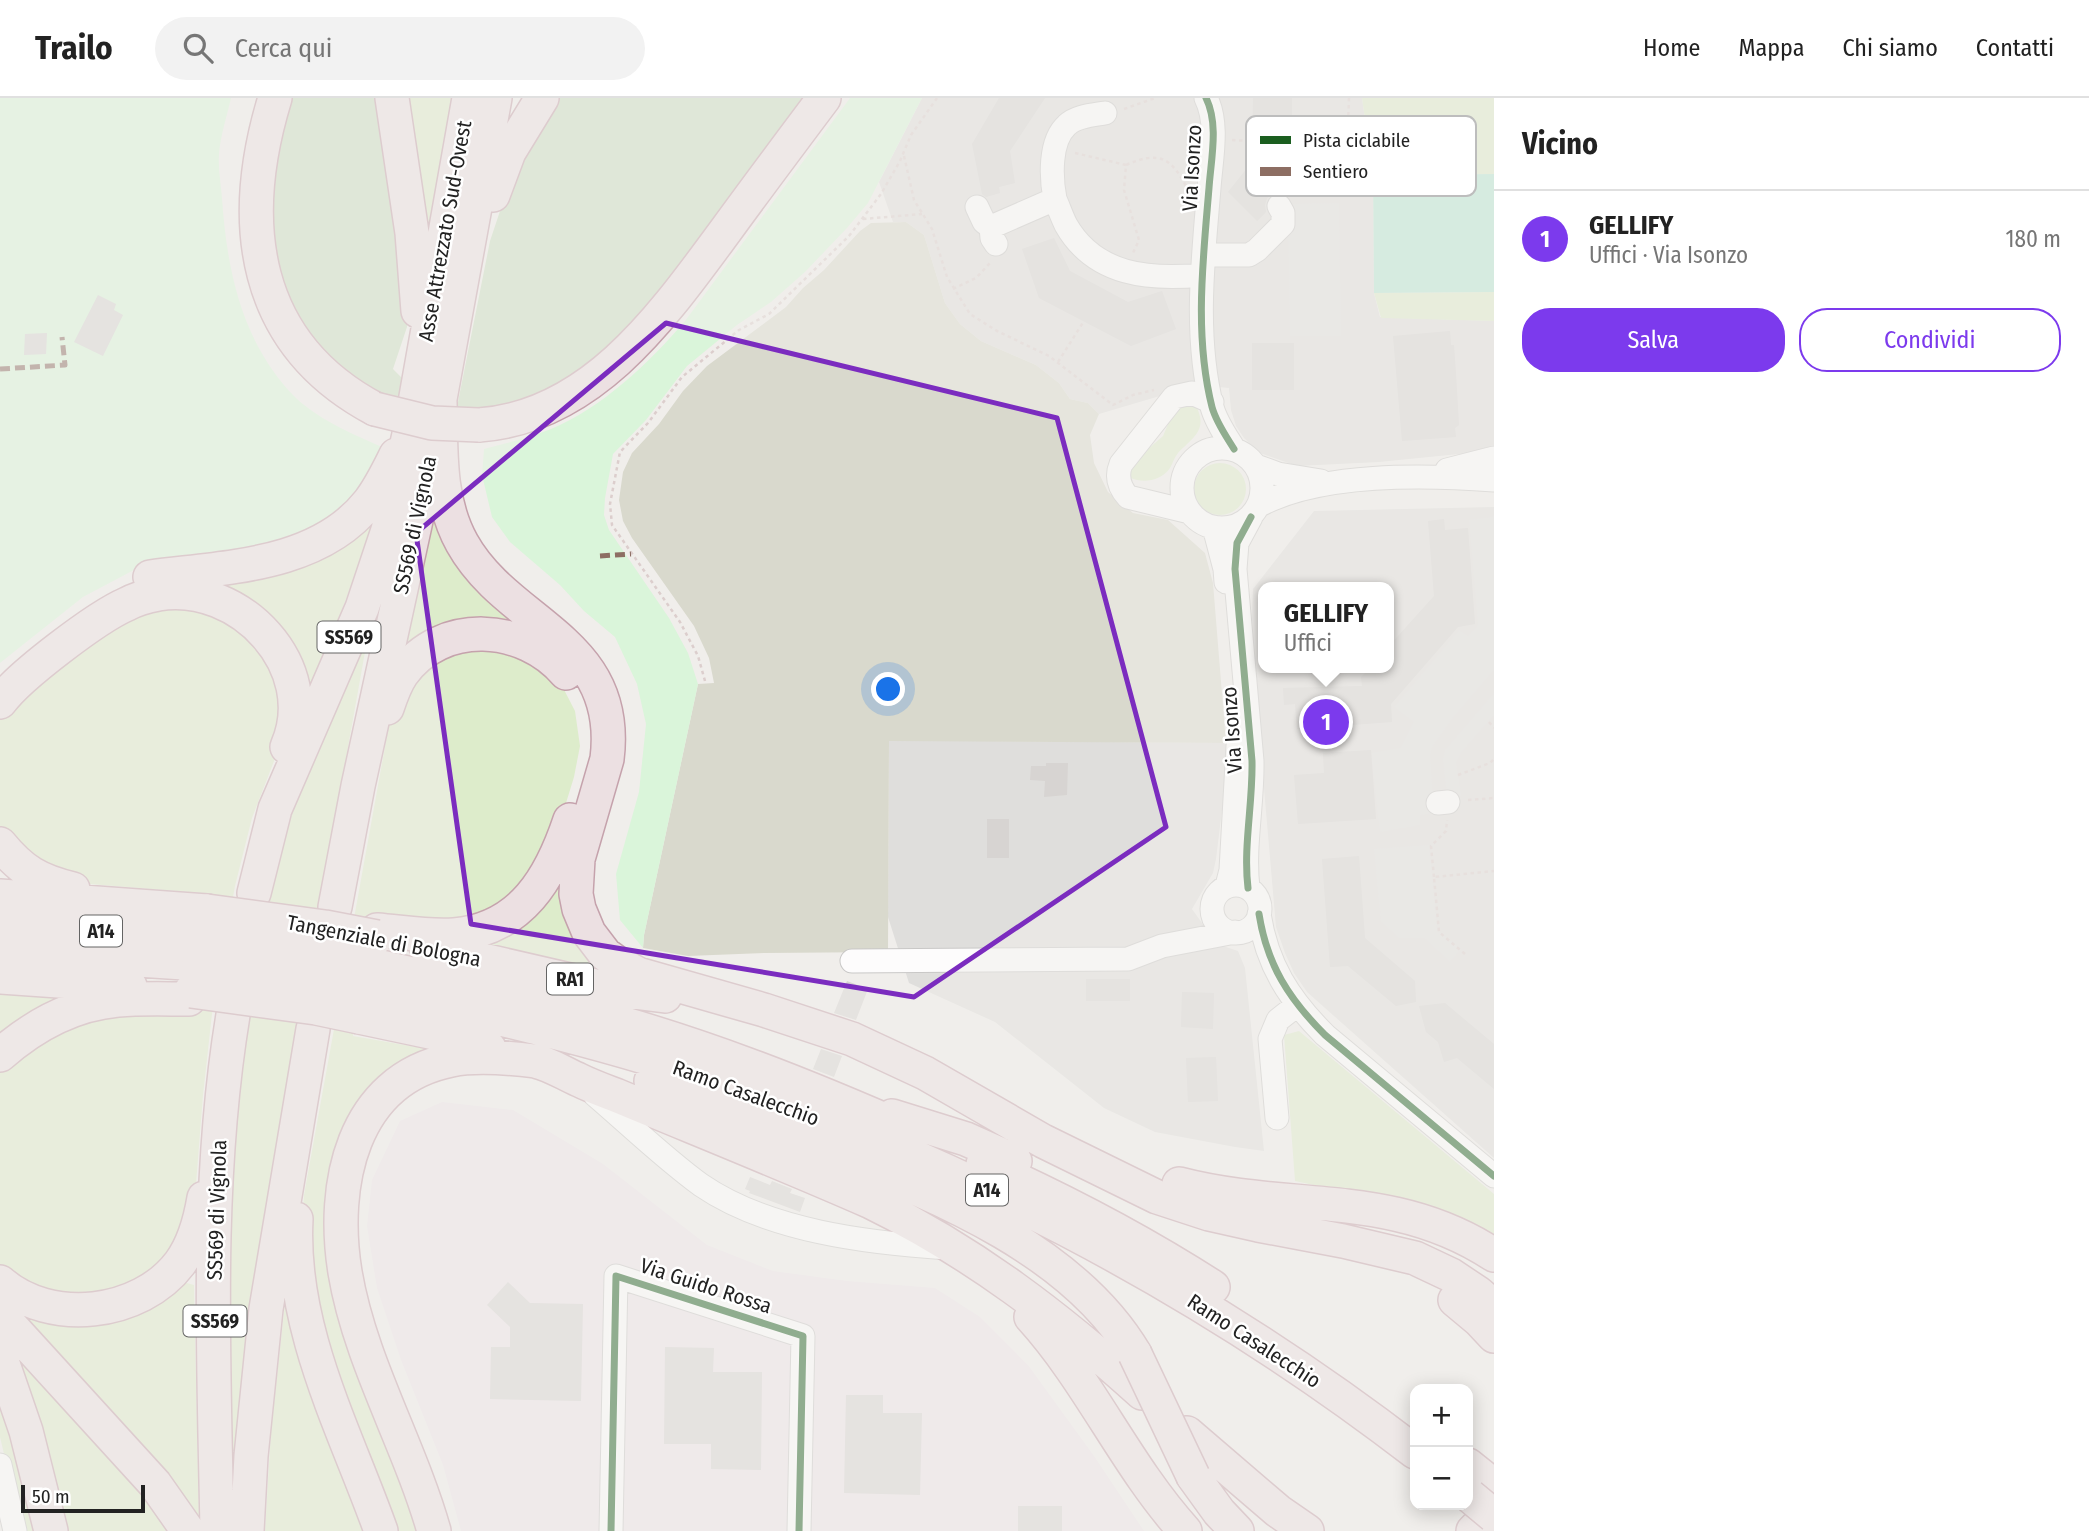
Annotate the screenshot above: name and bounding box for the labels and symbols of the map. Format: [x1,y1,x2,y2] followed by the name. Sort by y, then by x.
[1246,116,1476,196] legend
[413,118,477,344] street label: Asse Attrezzato Sud-Ovest
[1177,124,1207,212] street label: Via Isonzo
[1303,129,1410,152] text: Pista ciclabile
[1303,160,1368,183] text: Sentiero
[388,453,442,597] street label: SS569 di Vignola
[318,622,380,652] road number: SS569
[871,672,905,706] your location
[1216,686,1248,774] street label: Via Isonzo
[1303,696,1349,748] pin: 1
[285,909,483,973] street label: Tangenziale di Bologna
[80,916,122,946] road number: A14
[547,964,593,995] road number: RA1
[669,1054,823,1132] street label: Ramo Casalecchio
[202,1139,232,1281] street label: SS569 di Vignola
[966,1174,1008,1206] road number: A14
[637,1252,775,1320] street label: Via Guido Rossa
[1182,1288,1326,1394] street label: Ramo Casalecchio
[184,1306,246,1336] road number: SS569
[21,1482,145,1514] scale bar

